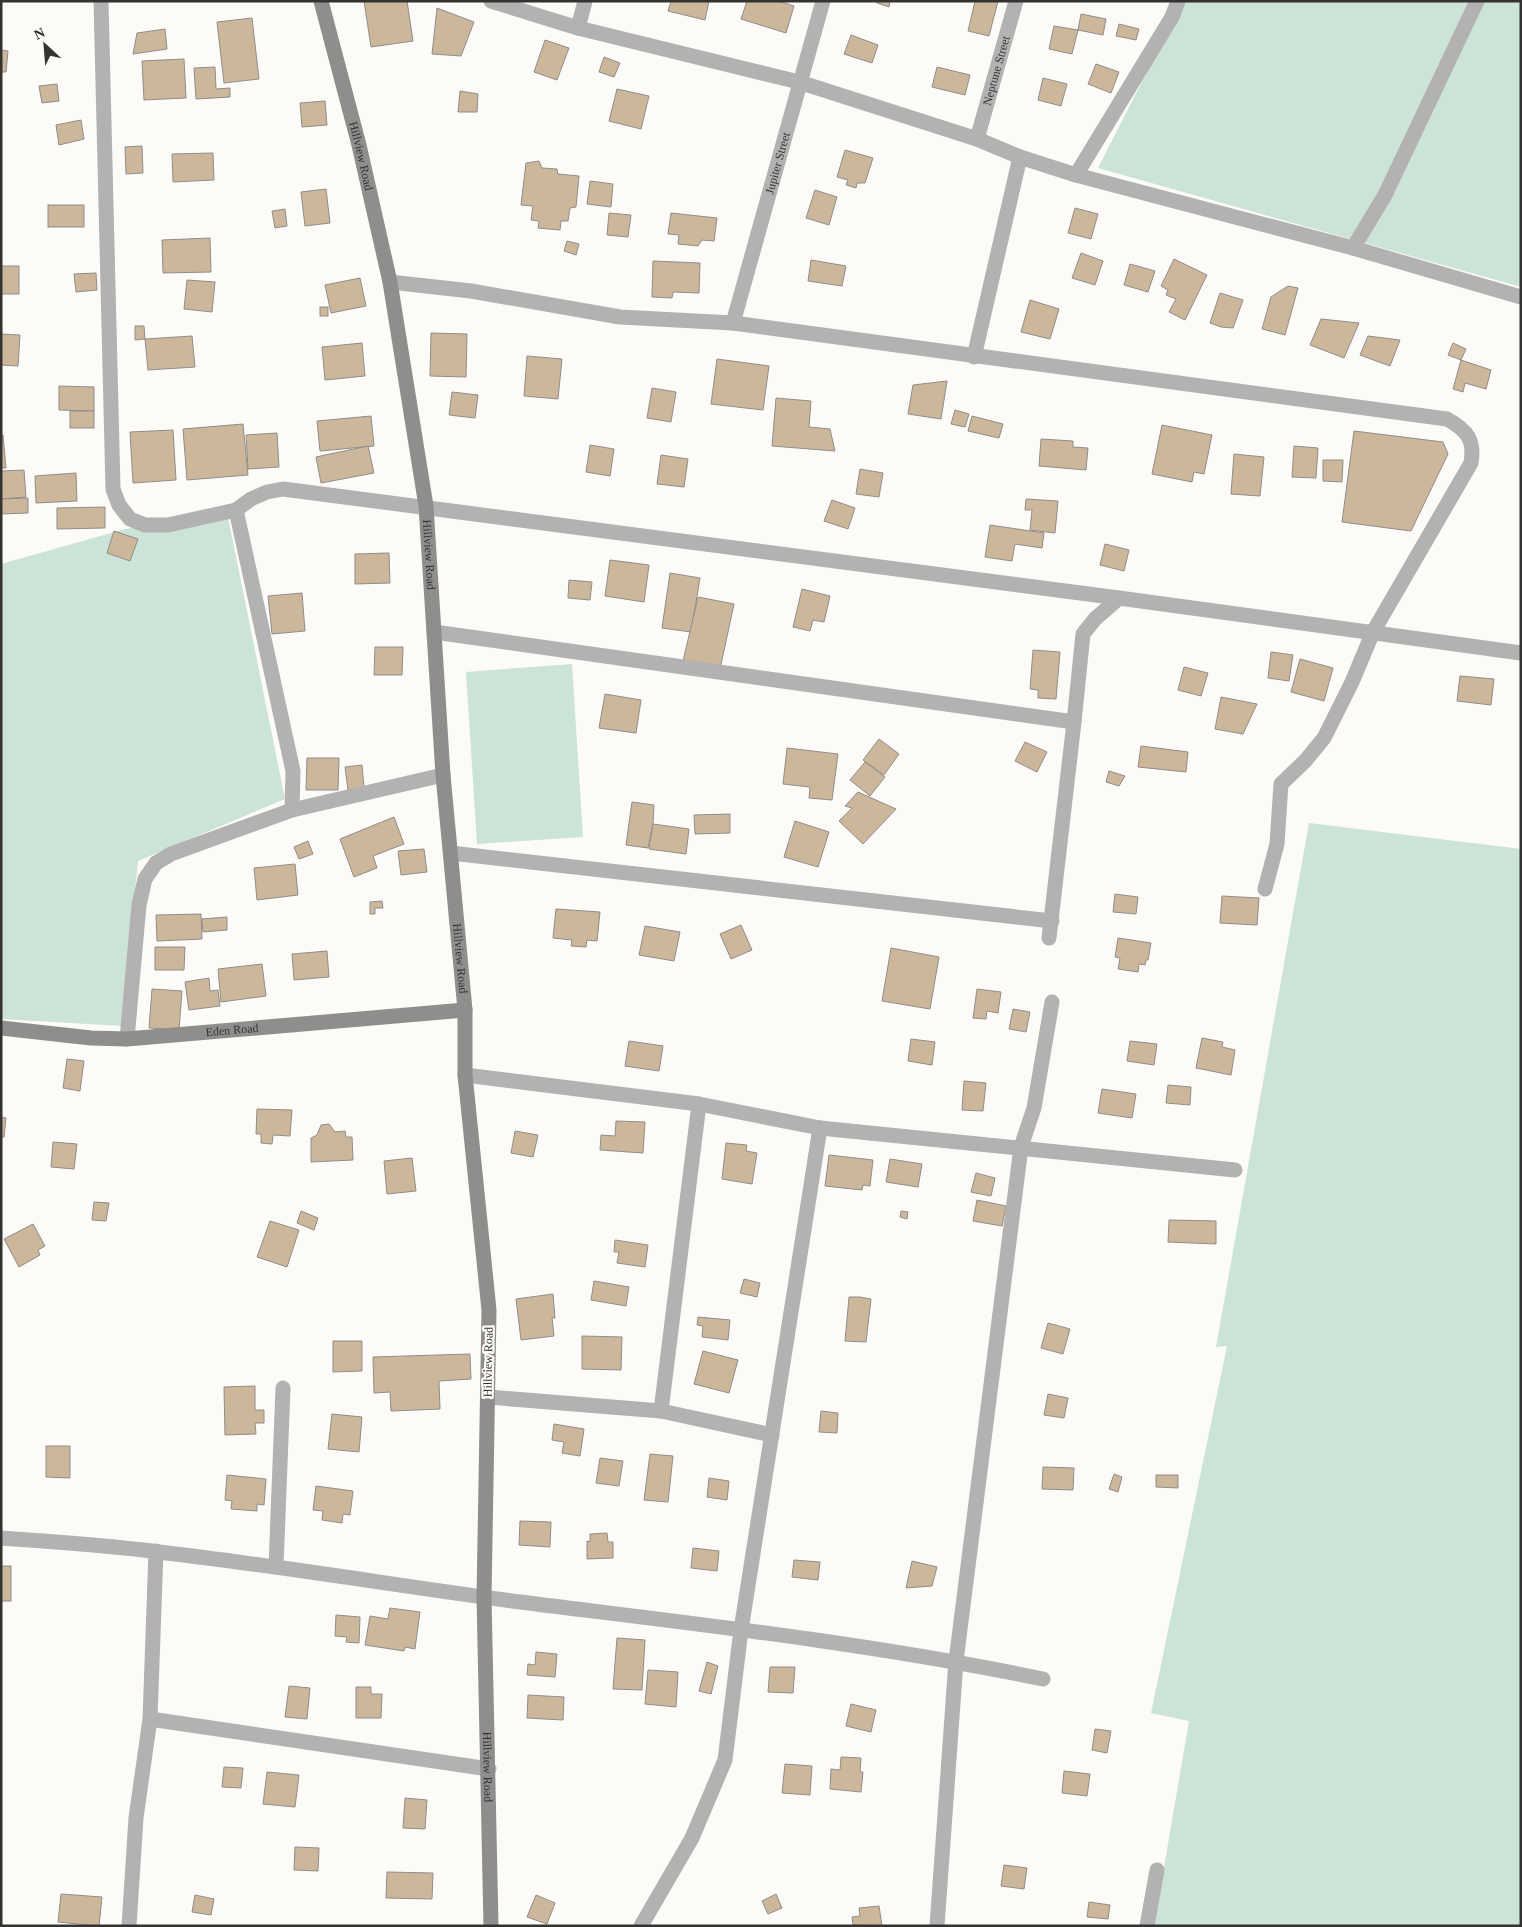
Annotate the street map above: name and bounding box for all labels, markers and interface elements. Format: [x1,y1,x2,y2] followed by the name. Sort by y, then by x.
[20,20,70,70] north arrow
[32,25,47,43] text: N
[980,34,1013,107] street label: Neptune Street
[346,120,376,192] street label: Hillview Road
[762,130,793,196] street label: Jupiter Street
[420,519,438,590] street label: Hillview Road
[450,923,470,994] street label: Hillview Road
[205,1021,259,1039] street label: Eden Road
[480,1327,496,1397] street label: Hillview Road
[480,1732,495,1802] street label: Hillview Road

